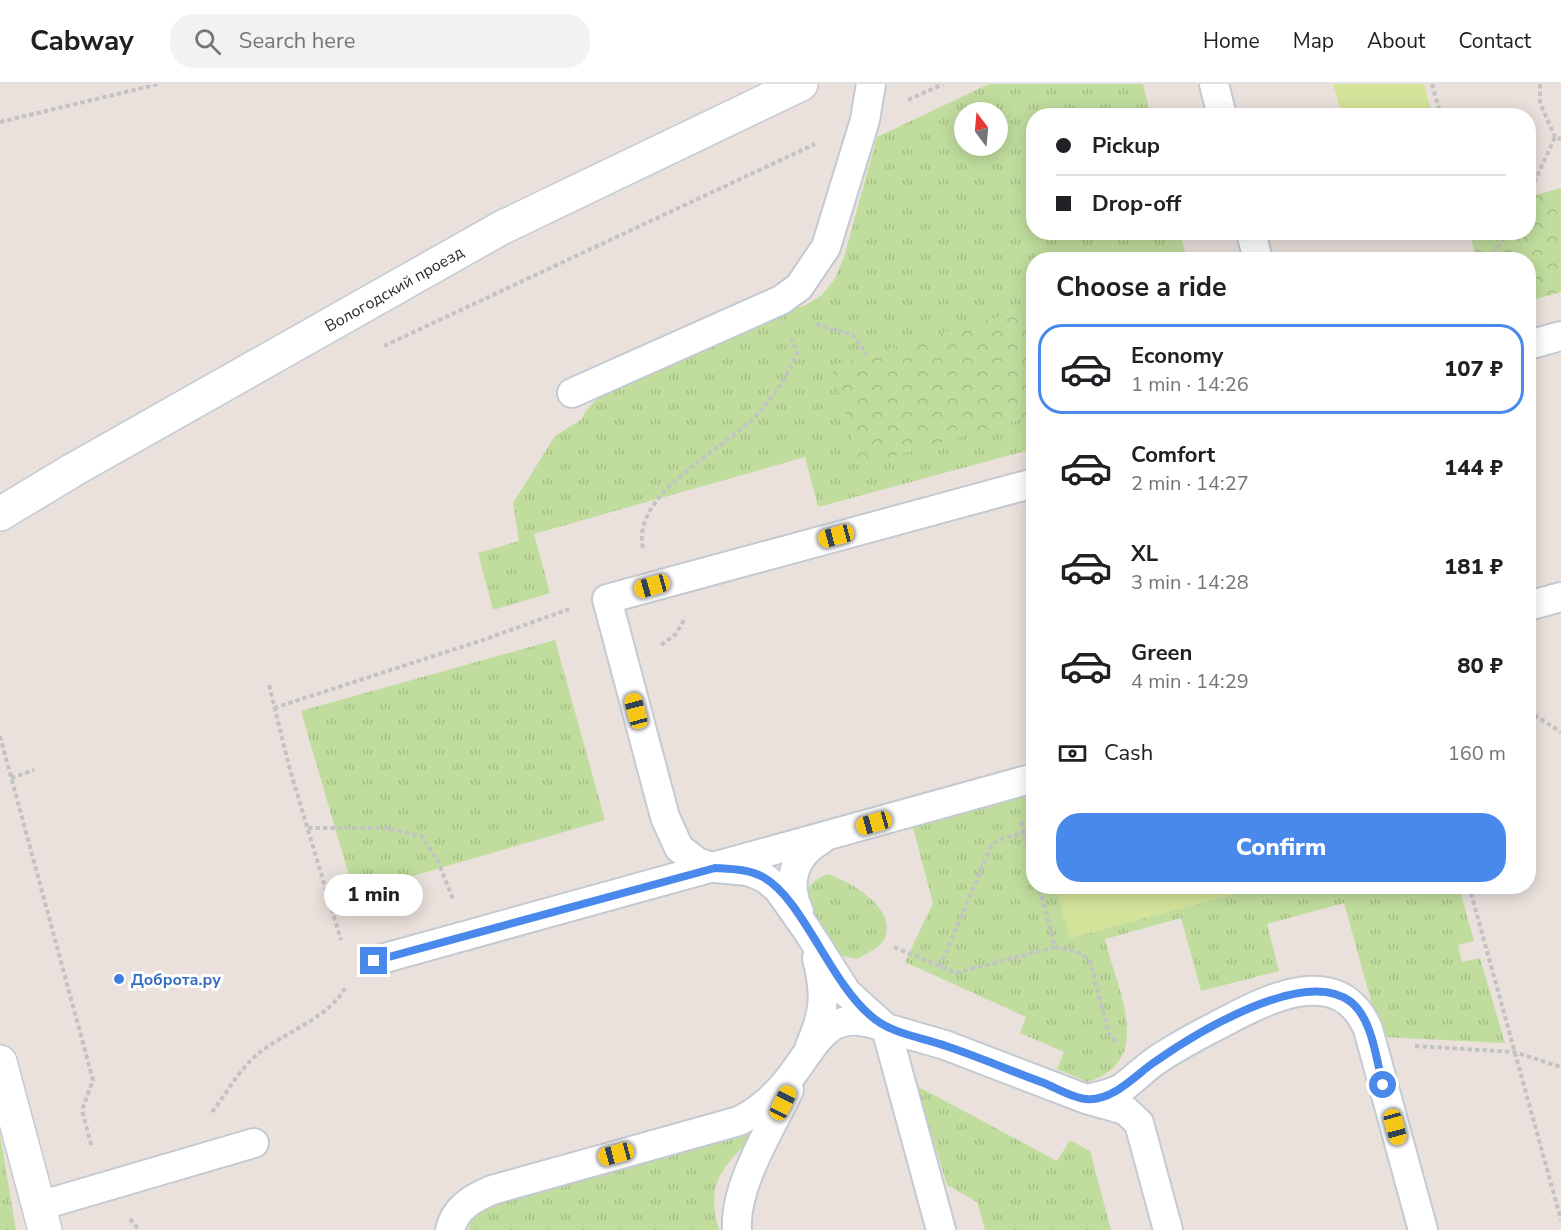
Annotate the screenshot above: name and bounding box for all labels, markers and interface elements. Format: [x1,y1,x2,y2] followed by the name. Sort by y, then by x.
[170,14,590,68] search box
[30,22,134,60] text: Cabway
[191,25,224,58] icon: search
[239,26,355,56] text: Search here
[1203,27,1260,55] text: Home
[1293,27,1334,55] text: Map
[1367,27,1425,55] text: About
[1458,27,1531,55] text: Contact
[954,102,1008,156] north arrow
[954,102,1008,156] map controls
[1092,131,1160,161] text: Pickup
[1092,189,1181,219] text: Drop-off
[321,241,469,337] street label: Вологодский проезд
[1056,269,1227,306] text: Choose a ride
[1131,341,1223,371] text: Economy
[1059,342,1113,396] icon: car
[1444,354,1503,384] text: 107 ₽
[1131,371,1249,398] text: 1 min · 14:26
[1131,440,1215,470] text: Comfort
[1059,441,1113,495] icon: car
[1444,453,1503,483] text: 144 ₽
[1131,470,1249,497] text: 2 min · 14:27
[816,523,856,549] car
[1131,539,1158,569] text: XL
[1059,540,1113,594] icon: car
[1444,552,1503,582] text: 181 ₽
[1131,569,1249,596] text: 3 min · 14:28
[632,572,672,600] car
[1131,638,1192,668] text: Green
[1059,639,1113,693] icon: car
[1457,651,1503,681] text: 80 ₽
[1131,668,1249,695] text: 4 min · 14:29
[623,691,649,731] car
[1056,737,1089,770] icon: cash
[1104,738,1153,768] text: Cash
[1448,740,1506,767] text: 160 m
[854,809,894,837] car
[1056,813,1506,882] button: Confirm
[324,874,424,916] callout: 1 min
[347,881,400,908] text: 1 min
[360,947,387,974] route end
[131,969,221,991] place label: Доброта.ру
[112,972,126,986] marker: Доброта.ру
[1369,1071,1396,1098] route start
[767,1083,799,1123] car
[1382,1107,1408,1147] car
[596,1141,636,1167] car

